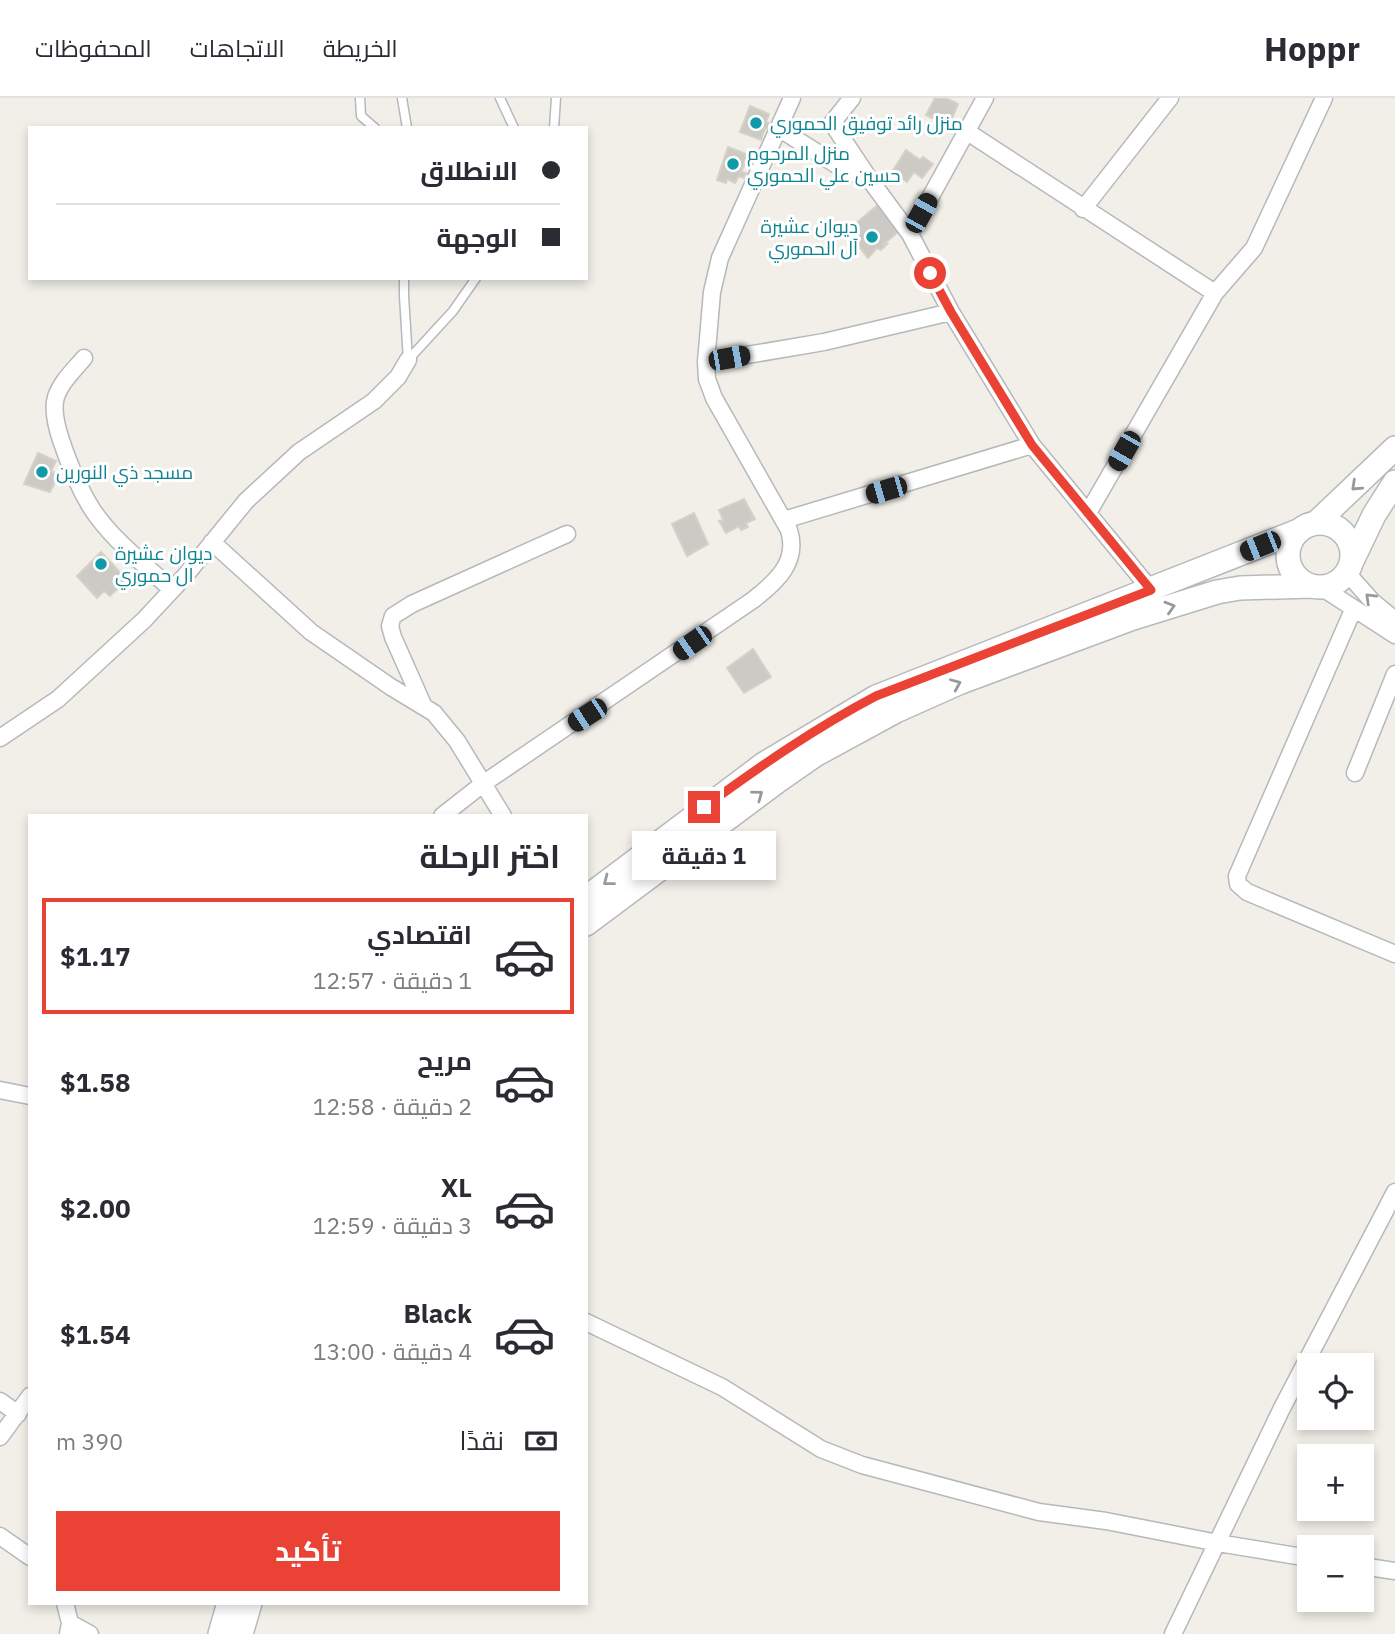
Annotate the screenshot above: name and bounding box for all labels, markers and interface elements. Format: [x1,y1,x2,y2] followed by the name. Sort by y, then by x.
[1264,27,1360,70] text: Hoppr
[35,32,152,64] text: المحفوظات
[190,32,285,64] text: الاتجاهات
[323,32,398,64] text: الخريطة
[770,111,963,138] place label: منزل رائد توفيق الحموري
[748,115,764,131] marker: منزل رائد توفيق الحموري
[747,141,901,190] place label: منزل المرحوم حسين علي الحموري
[420,153,518,187] text: الانطلاق
[725,156,741,172] marker: منزل المرحوم حسين علي الحموري
[902,190,941,236] car
[761,214,858,263] place label: ديوان عشيرة آل الحموري
[437,220,518,254] text: الوجهة
[864,229,880,245] marker: ديوان عشيرة آل الحموري
[914,257,946,289] route start
[707,344,752,372] car
[1105,428,1144,474] car
[56,460,193,487] place label: مسجد ذي النورين
[34,464,50,480] marker: مسجد ذي النورين
[863,474,910,506] car
[1351,478,1364,490] one-way arrow
[1237,528,1284,564] car
[115,541,212,590] place label: ديوان عشيرة ال حموري
[93,556,109,572] marker: ديوان عشيرة ال حموري
[1365,593,1378,606] one-way arrow
[1164,601,1176,615] one-way arrow
[669,622,716,664] car
[950,679,962,693] one-way arrow
[564,695,611,735] car
[688,791,720,823] route end
[751,791,763,803] one-way arrow
[632,832,776,880] callout: 1 دقيقة
[419,835,560,877] text: اختر الرحلة
[662,840,746,870] text: 1 دقيقة
[604,872,616,885] one-way arrow
[367,917,472,951] text: اقتصادي
[493,925,556,988] icon: car
[60,939,131,973] text: $1.17
[313,965,472,995] text: 1 دقيقة · 12:57
[417,1043,472,1077] text: مريح
[493,1051,556,1114] icon: car
[60,1065,131,1099] text: $1.58
[313,1091,472,1121] text: 2 دقيقة · 12:58
[441,1170,472,1204] text: XL
[493,1177,556,1240] icon: car
[60,1191,131,1225] text: $2.00
[313,1210,472,1240] text: 3 دقيقة · 12:59
[404,1296,472,1330] text: Black
[493,1303,556,1366] icon: car
[60,1317,131,1351] text: $1.54
[313,1336,472,1366] text: 4 دقيقة · 13:00
[1297,1353,1374,1612] map controls
[1297,1353,1374,1430] button: locate
[522,1422,560,1460] icon: cash
[460,1423,504,1457] text: نقدًا
[56,1426,123,1456] text: 390 m
[1297,1444,1374,1521] button: +
[56,1511,560,1591] button: تأكيد
[1297,1535,1374,1612] button: −

